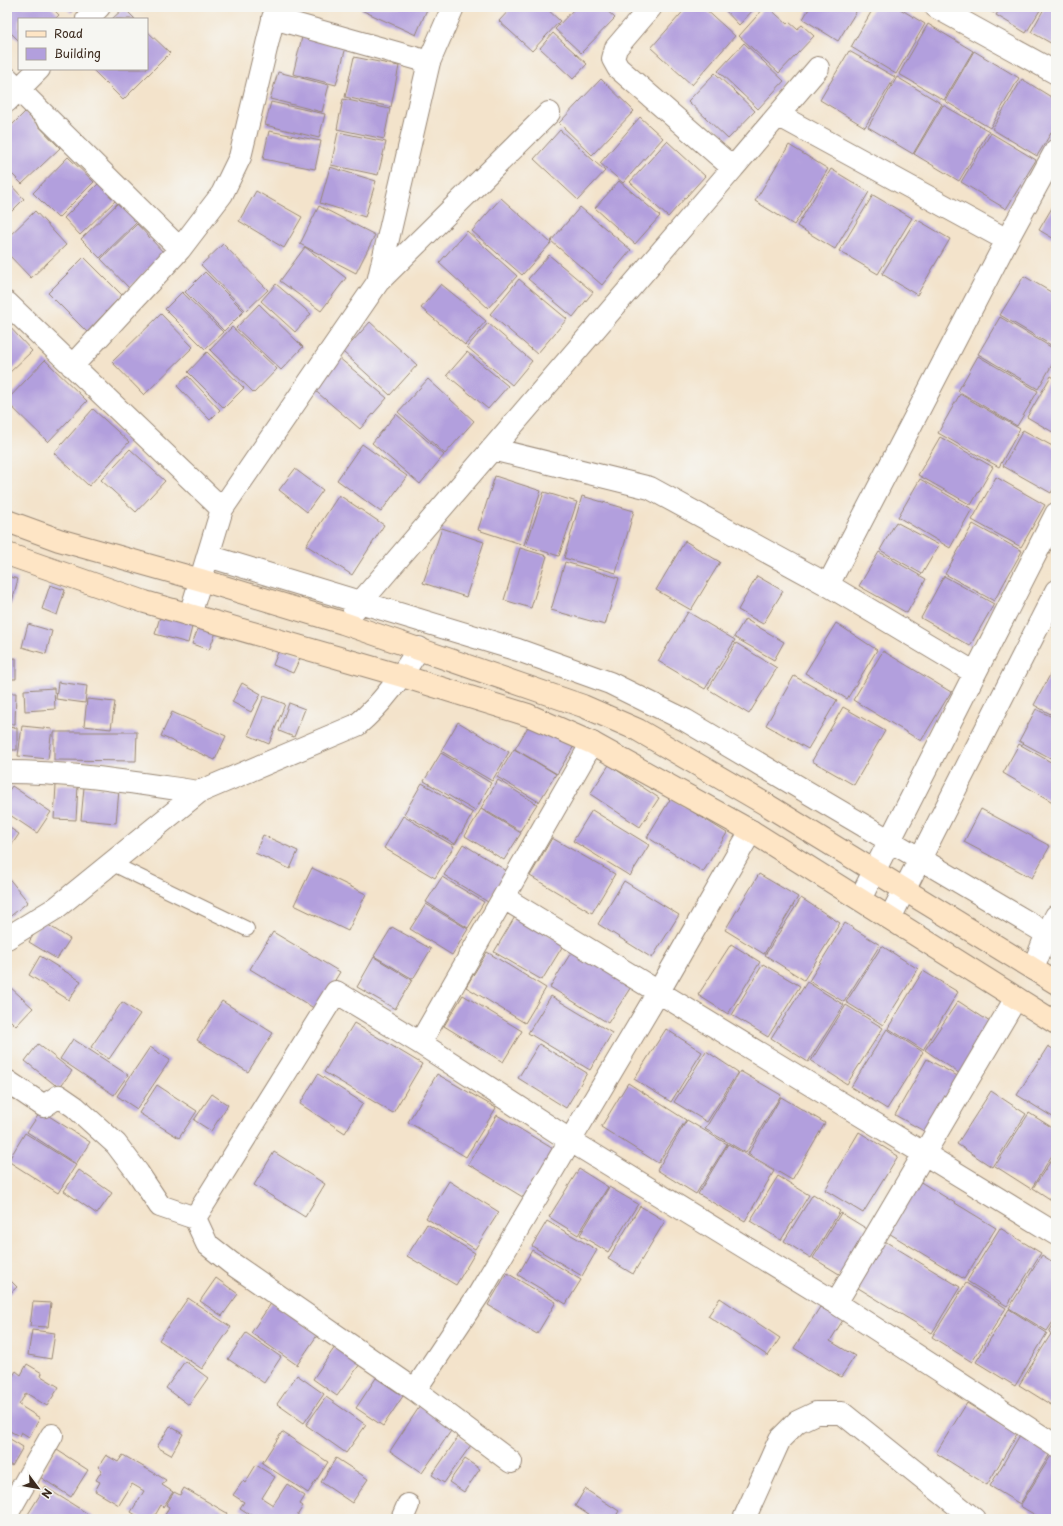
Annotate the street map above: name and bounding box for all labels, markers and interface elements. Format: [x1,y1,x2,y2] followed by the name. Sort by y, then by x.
[18,18,148,70] legend
[54,24,83,42] text: Road
[54,44,101,62] text: Building
[18,1468,58,1508] north arrow
[37,1485,56,1502] text: N

